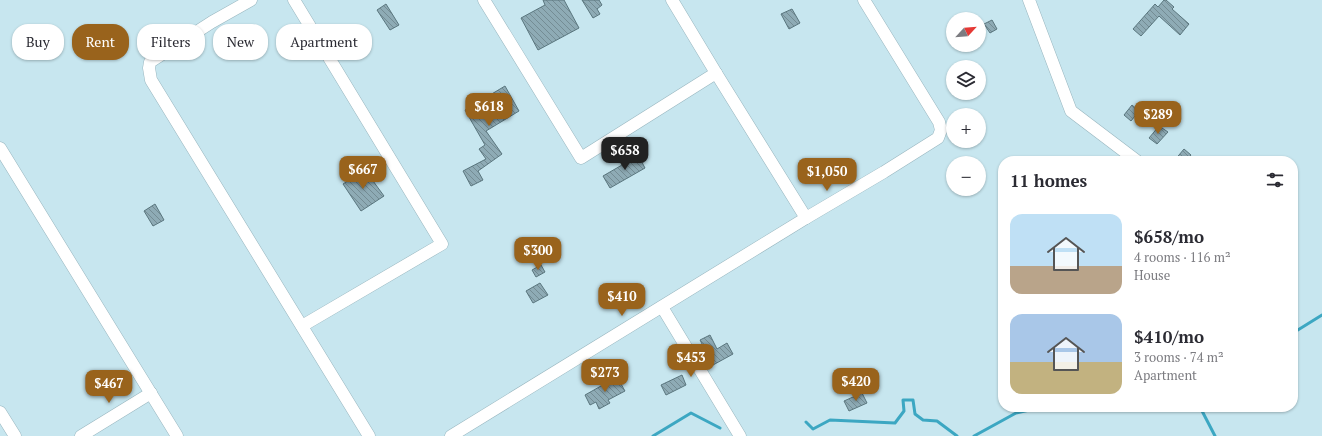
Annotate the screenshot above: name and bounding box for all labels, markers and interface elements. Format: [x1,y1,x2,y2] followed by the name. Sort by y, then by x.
[946,12,986,52] north arrow
[946,12,986,196] map controls
[12,24,64,60] chip: Buy
[72,24,129,60] chip: Rent
[137,24,205,60] chip: Filters
[213,24,268,60] chip: New
[276,24,372,60] chip: Apartment
[946,60,986,100] button: layers
[465,93,513,127] pin: $618
[474,97,504,115] text: $618
[1134,101,1182,135] pin: $289
[1143,105,1173,123] text: $289
[946,108,986,148] button: +
[601,137,649,171] pin: $658
[610,141,640,159] text: $658
[339,156,387,190] pin: $667
[946,156,986,196] button: −
[794,158,860,192] pin: $1,050
[348,160,378,178] text: $667
[807,162,847,180] text: $1,050
[1010,169,1087,192] text: 11 homes
[1264,169,1286,191] icon: filters
[1134,225,1204,248] text: $658/mo
[1042,230,1090,278] icon: home
[514,237,562,271] pin: $300
[523,241,553,259] text: $300
[1134,248,1231,266] text: 4 rooms · 116 m²
[1134,266,1170,284] text: House
[598,283,646,317] pin: $410
[607,287,637,305] text: $410
[1134,325,1204,348] text: $410/mo
[1042,330,1090,378] icon: home
[667,344,715,378] pin: $453
[676,348,706,366] text: $453
[1134,348,1224,366] text: 3 rooms · 74 m²
[581,359,629,393] pin: $273
[590,363,620,381] text: $273
[1134,366,1197,384] text: Apartment
[832,368,880,402] pin: $420
[85,370,133,404] pin: $467
[841,372,871,390] text: $420
[94,374,124,392] text: $467

